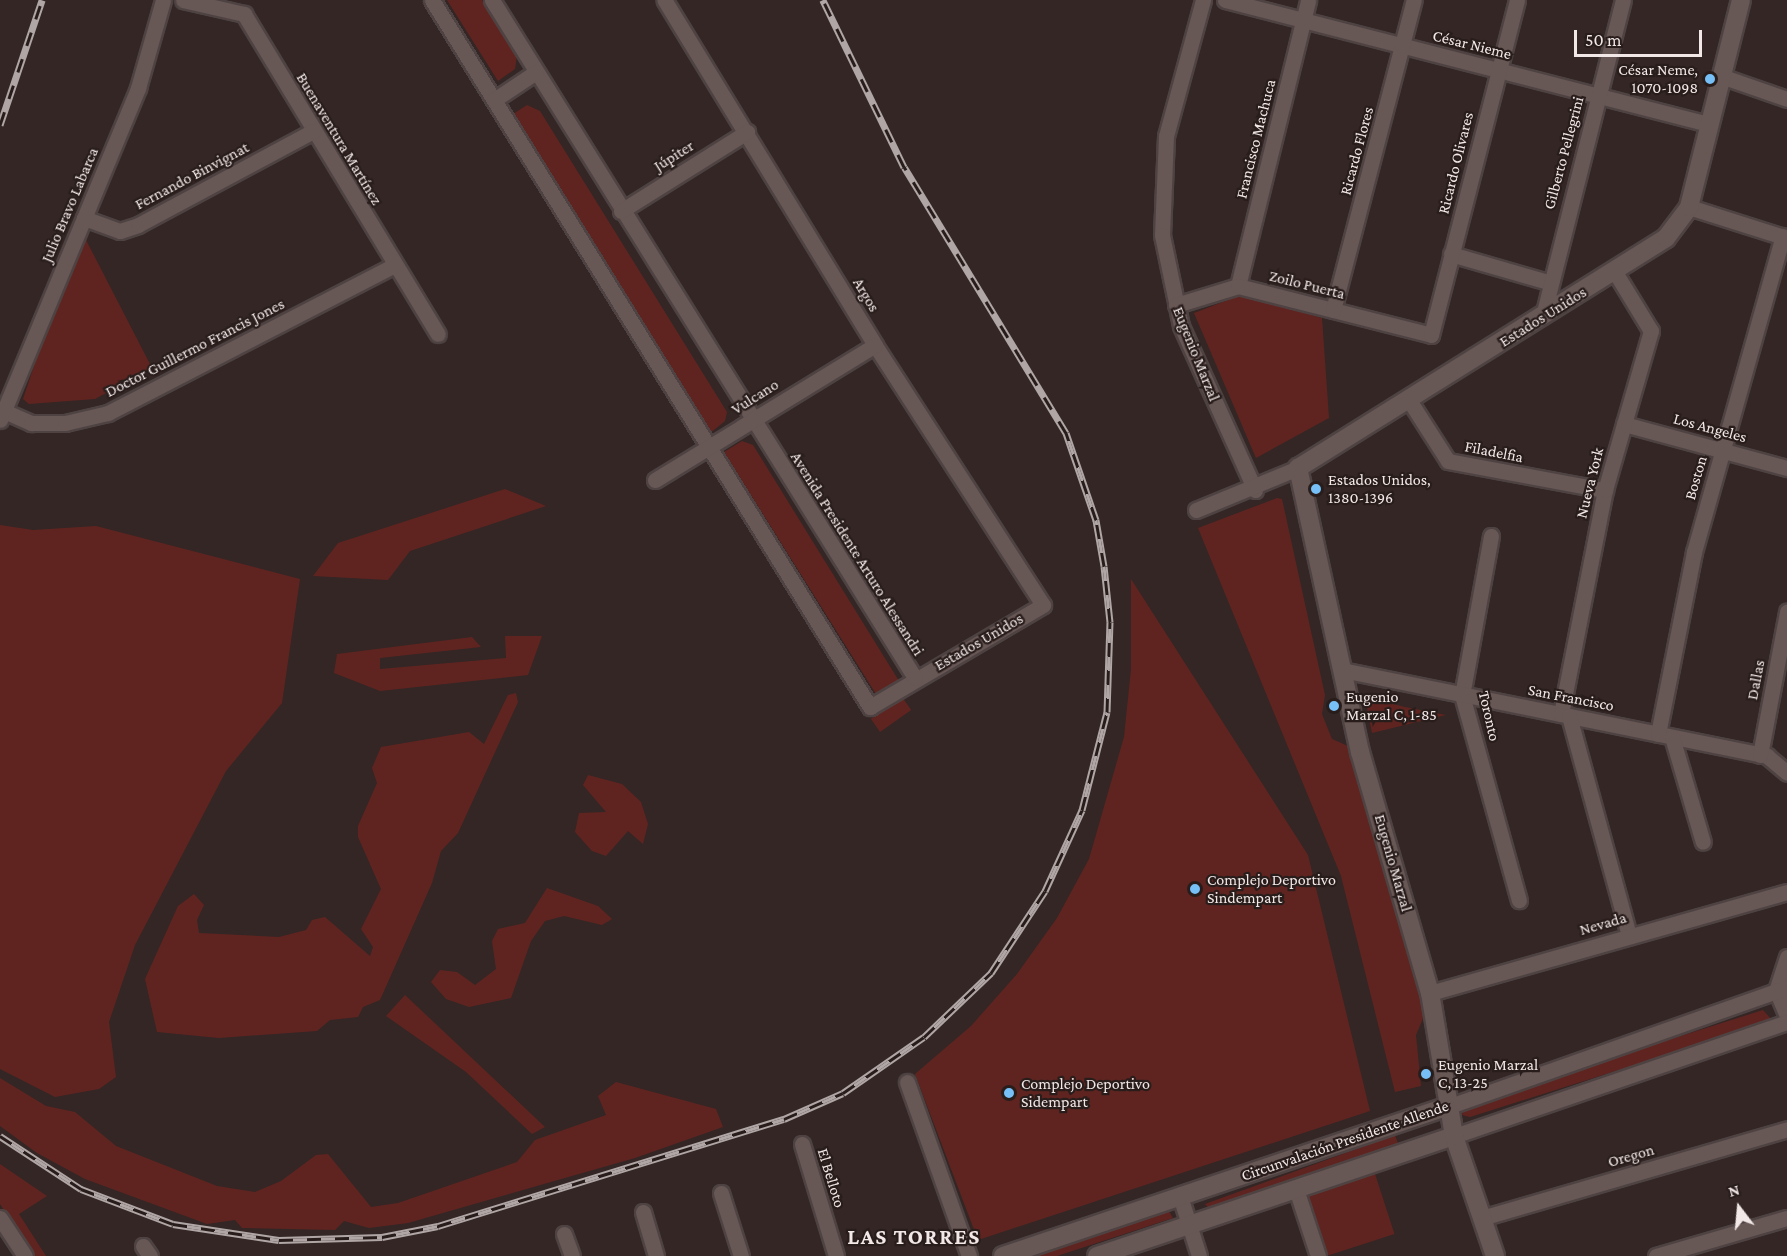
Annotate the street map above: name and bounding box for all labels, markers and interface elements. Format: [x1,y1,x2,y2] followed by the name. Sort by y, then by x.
[1577,18,1704,56] scale bar
[1431,26,1513,64] street label: César Nieme
[1585,30,1622,50] text: 50 m
[1618,60,1698,98] place label: César Neme, 1070-1098
[292,69,386,209] street label: Buenaventura Martínez
[1703,72,1717,86] marker: César Neme, 1070-1098
[1232,77,1280,201] street label: Francisco Machuca
[1540,94,1588,212] street label: Gilberto Pellegrini
[1336,105,1378,197] street label: Ricardo Flores
[1434,110,1478,216] street label: Ricardo Olivares
[650,136,698,176] street label: Júpiter
[132,138,252,214] street label: Fernando Binvignat
[37,145,103,265] street label: Julio Bravo Labarca
[1267,266,1347,304] street label: Zoilo Puerta
[848,274,884,316] street label: Argos
[1496,283,1590,351] street label: Estados Unidos
[102,294,288,402] street label: Doctor Guillermo Francis Jones
[1168,304,1224,404] street label: Eugenio Marzal
[728,375,782,419] street label: Vulcano
[1671,409,1749,447] street label: Los Angeles
[1463,437,1525,467] street label: Filadelfia
[1572,446,1608,520] street label: Nueva York
[786,449,928,659] street label: Avenida Presidente Arturo Alessandri
[1681,454,1711,502] street label: Boston
[1328,470,1431,508] place label: Estados Unidos, 1380-1396
[1309,482,1323,496] marker: Estados Unidos, 1380-1396
[931,609,1027,675] street label: Estados Unidos
[1743,658,1769,702] street label: Dallas
[1526,680,1616,716] street label: San Francisco
[1346,687,1437,725] place label: Eugenio Marzal C, 1-85
[1474,689,1504,743] street label: Toronto
[1327,699,1341,713] marker: Eugenio Marzal C, 1-85
[1370,812,1416,914] street label: Eugenio Marzal
[1207,870,1336,908] place label: Complejo Deportivo Sindempart
[1188,882,1202,896] marker: Complejo Deportivo Sindempart
[1577,908,1629,940] street label: Nevada
[1438,1055,1538,1093] place label: Eugenio Marzal C, 13-25
[1419,1067,1433,1081] marker: Eugenio Marzal C, 13-25
[1021,1074,1150,1112] place label: Complejo Deportivo Sidempart
[1002,1086,1016,1100] marker: Complejo Deportivo Sidempart
[1239,1096,1451,1186] street label: Circunvalación Presidente Allende
[1606,1140,1656,1172] street label: Oregon
[813,1146,849,1210] street label: El Belloto
[1709,1178,1769,1238] north arrow
[1726,1181,1741,1200] text: N
[847,1224,981,1250] district label: LAS TORRES

